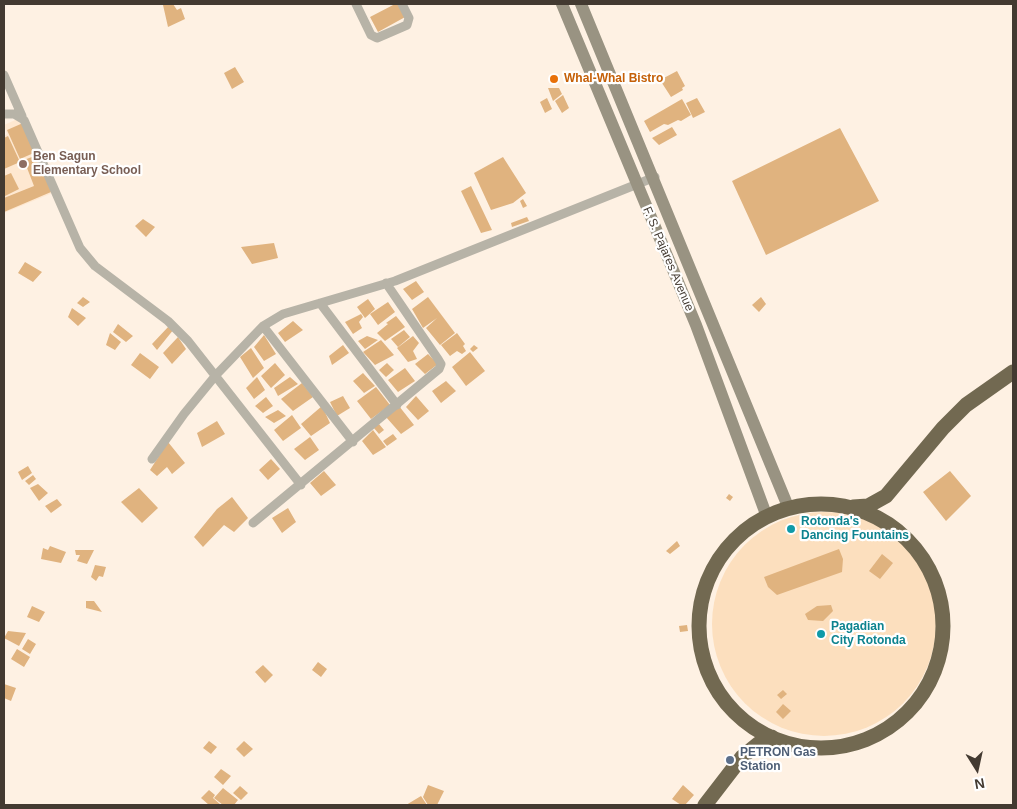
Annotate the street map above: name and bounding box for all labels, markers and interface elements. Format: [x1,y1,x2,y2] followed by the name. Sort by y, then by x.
[564,72,663,86] place label: Whal-Whal Bistro
[548,73,560,85] marker: Whal-Whal Bistro
[33,150,141,178] place label: Ben Sagun Elementary School
[17,158,29,170] marker: Ben Sagun Elementary School
[640,205,696,313] street label: F. S. Pajares Avenue
[801,515,909,543] place label: Rotonda's Dancing Fountains
[785,523,797,535] marker: Rotonda's Dancing Fountains
[831,620,906,648] place label: Pagadian City Rotonda
[815,628,827,640] marker: Pagadian City Rotonda
[952,744,1002,794] north arrow
[740,746,816,774] place label: PETRON Gas Station
[724,754,736,766] marker: PETRON Gas Station
[973,775,986,793] text: N

